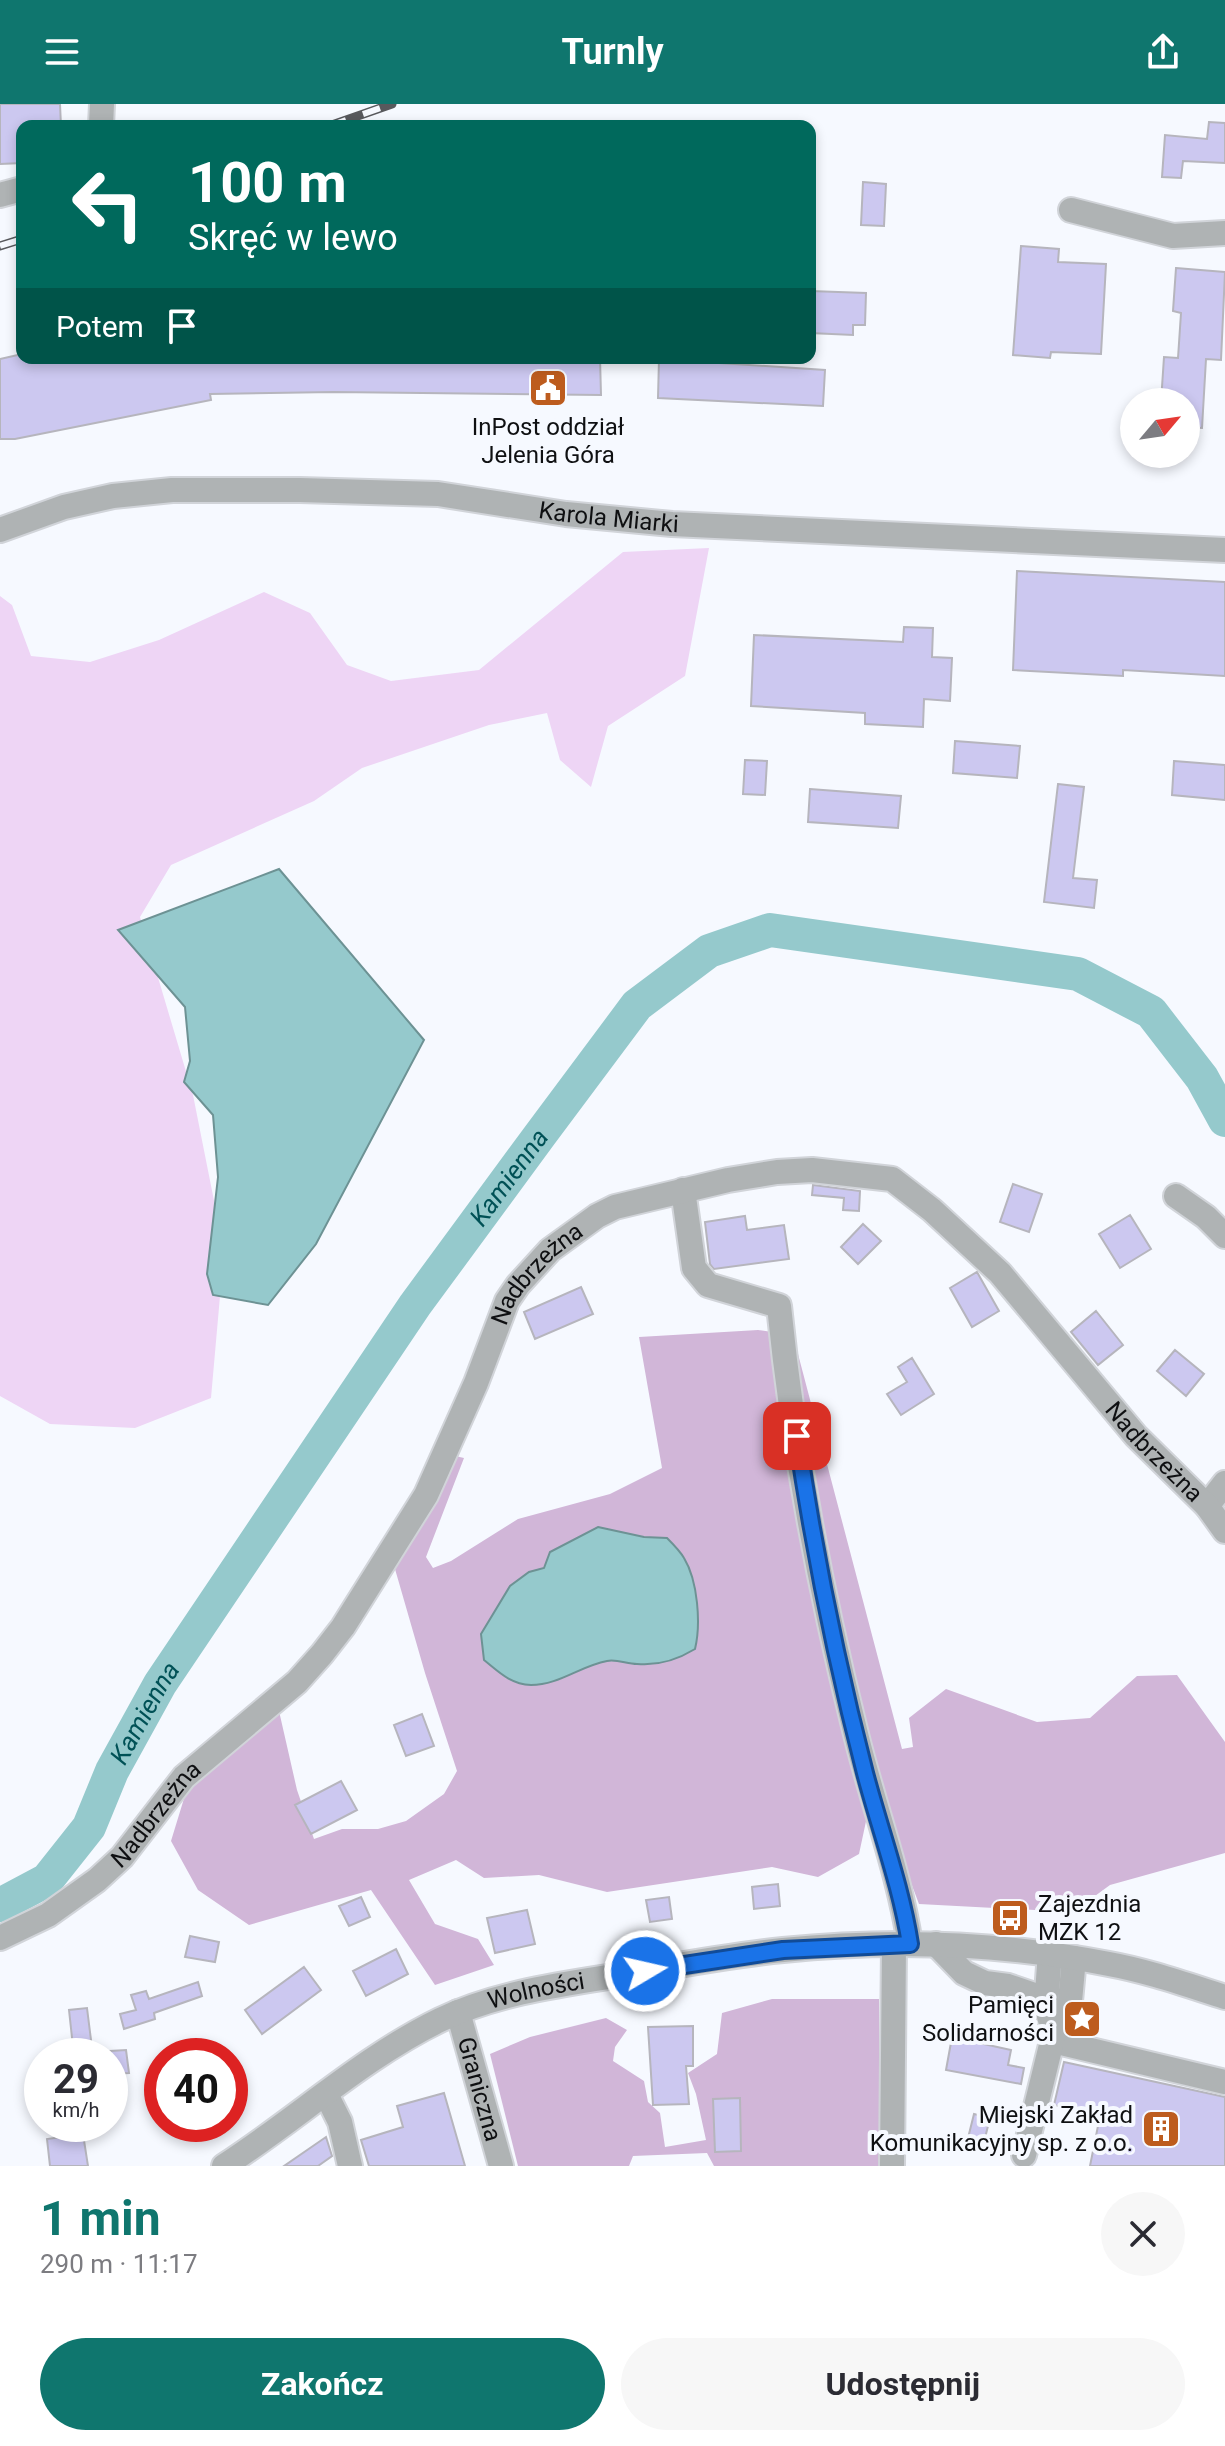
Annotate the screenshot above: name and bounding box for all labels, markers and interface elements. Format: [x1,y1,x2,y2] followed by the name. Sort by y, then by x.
[40,30,84,74] icon: menu
[1141,30,1185,74] icon: share
[561,31,664,73] text: Turnly
[188,150,347,216] text: 100 m
[56,152,160,256] icon: left
[188,217,398,259] text: Skręć w lewo
[160,304,204,348] icon: arrive
[56,309,144,344] text: Potem
[527,367,569,409] public building icon: InPost oddział Jelenia Góra
[1120,388,1200,468] north arrow
[1120,388,1200,468] map controls
[472,413,625,469] place label: InPost oddział Jelenia Góra
[537,496,679,538] street label: Karola Miarki
[463,1123,554,1232] water label: Kamienna
[485,1217,588,1329] street label: Nadbrzeżna
[1099,1396,1208,1508] street label: Nadbrzeżna
[763,1402,831,1470] pin
[775,1414,819,1458] icon: arrive
[104,1656,186,1769] water label: Kamienna
[106,1755,206,1874] street label: Nadbrzeżna
[1038,1890,1141,1946] place label: Zajezdnia MZK 12
[989,1897,1031,1939] bus stop icon: Zajezdnia MZK 12
[603,1929,687,2013] position arrow
[485,1967,587,2015] street label: Wolności
[922,1991,1054,2047] place label: Pamięci Solidarności
[1061,1998,1103,2040] place icon: Pamięci Solidarności
[452,2034,507,2144] street label: Graniczna
[144,2038,248,2142] speed limit sign: 40
[53,2056,99,2103] text: 29
[53,2098,99,2122] text: km/h
[870,2101,1133,2157] place label: Miejski Zakład Komunikacyjny sp. z o.o.
[1140,2108,1182,2150] building icon: Miejski Zakład Komunikacyjny sp. z o.o.
[40,2190,161,2247] text: 1 min
[1101,2192,1185,2276] button: close
[40,2249,198,2279] text: 290 m · 11:17
[40,2338,605,2430] button: Zakończ
[621,2338,1185,2430] button: Udostępnij

